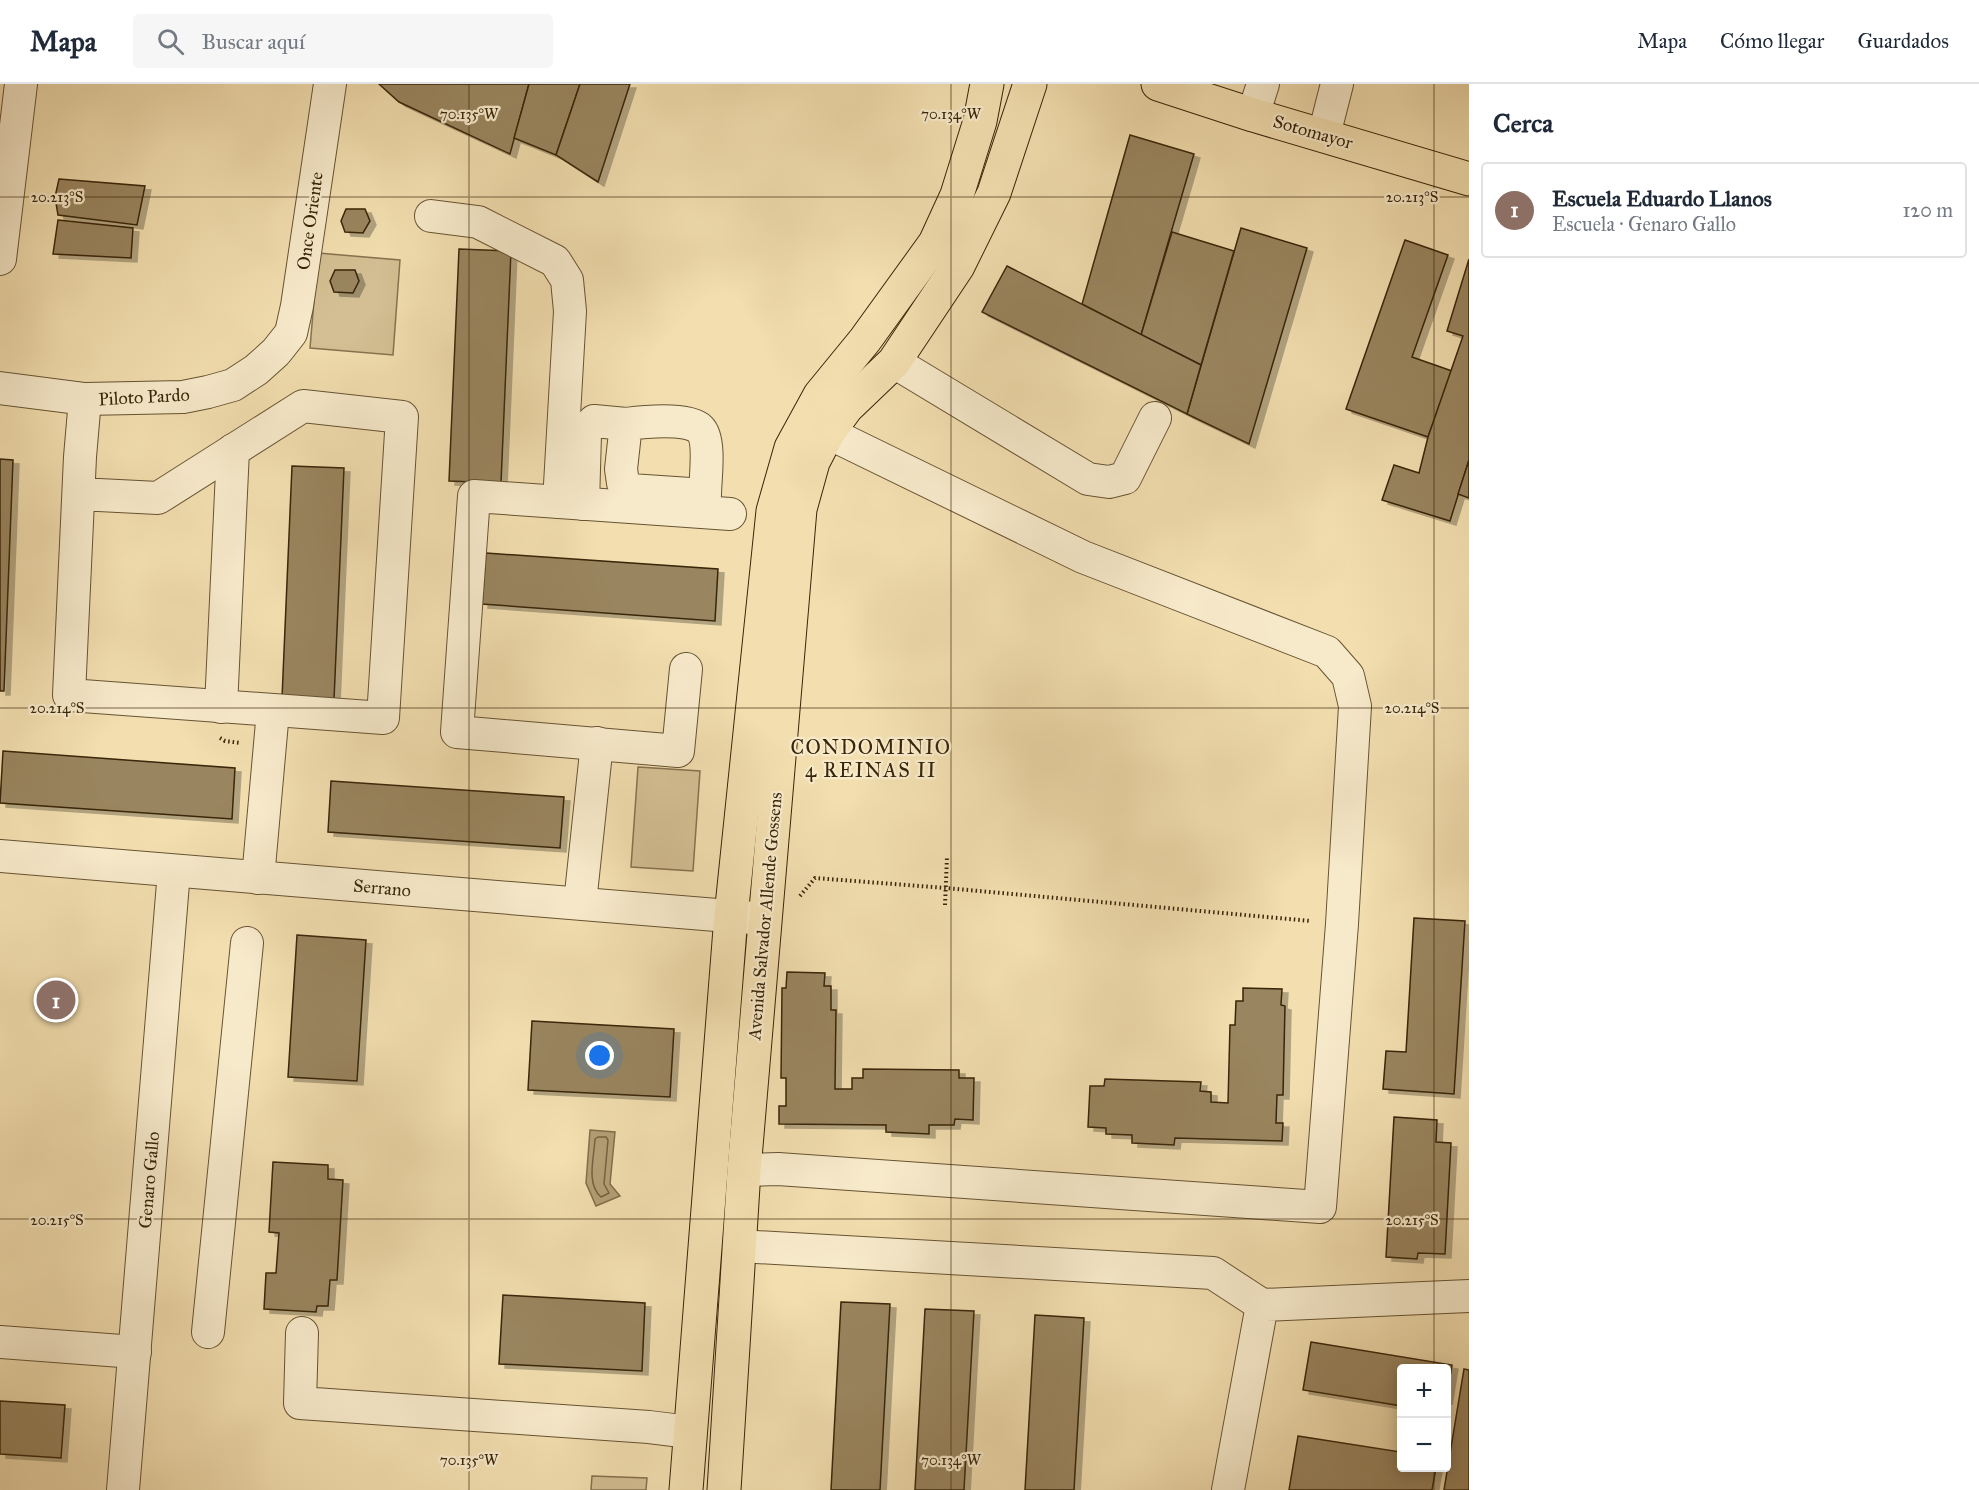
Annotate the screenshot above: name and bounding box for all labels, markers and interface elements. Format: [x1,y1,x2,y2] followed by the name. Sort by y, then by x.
[133,14,553,68] search box
[30,24,97,59] text: Mapa
[154,25,187,58] icon: search
[202,28,305,55] text: Buscar aquí
[1637,28,1687,54] text: Mapa
[1720,28,1824,54] text: Cómo llegar
[1857,28,1949,54] text: Guardados
[440,105,499,123] text: 70.135°W
[921,105,982,123] text: 70.134°W
[1493,107,1553,139] text: Cerca
[1271,110,1356,154] street label: Sotomayor
[292,171,328,271] street label: Once Oriente
[1552,185,1772,212] text: Escuela Eduardo Llanos
[31,188,83,206] text: 20.213°S
[1386,188,1438,206] text: 20.213°S
[1511,198,1518,222] text: 1
[1902,198,1953,222] text: 120 m
[1552,212,1736,236] text: Escuela · Genaro Gallo
[98,384,190,410] street label: Piloto Pardo
[30,699,84,717] text: 20.214°S
[1385,699,1439,717] text: 20.214°S
[790,735,952,782] district label: CONDOMINIO 4 REINAS II
[743,791,787,1042] street label: Avenida Salvador Allende Gossens
[352,875,412,901] street label: Serrano
[36,978,76,1022] pin: 1
[585,1041,614,1070] your location
[134,1131,164,1229] street label: Genaro Gallo
[30,1211,84,1229] text: 20.215°S
[1385,1211,1439,1229] text: 20.215°S
[1397,1364,1451,1472] map controls
[1397,1364,1451,1418] button: +
[1397,1418,1451,1472] button: −
[440,1451,499,1469] text: 70.135°W
[921,1451,982,1469] text: 70.134°W

